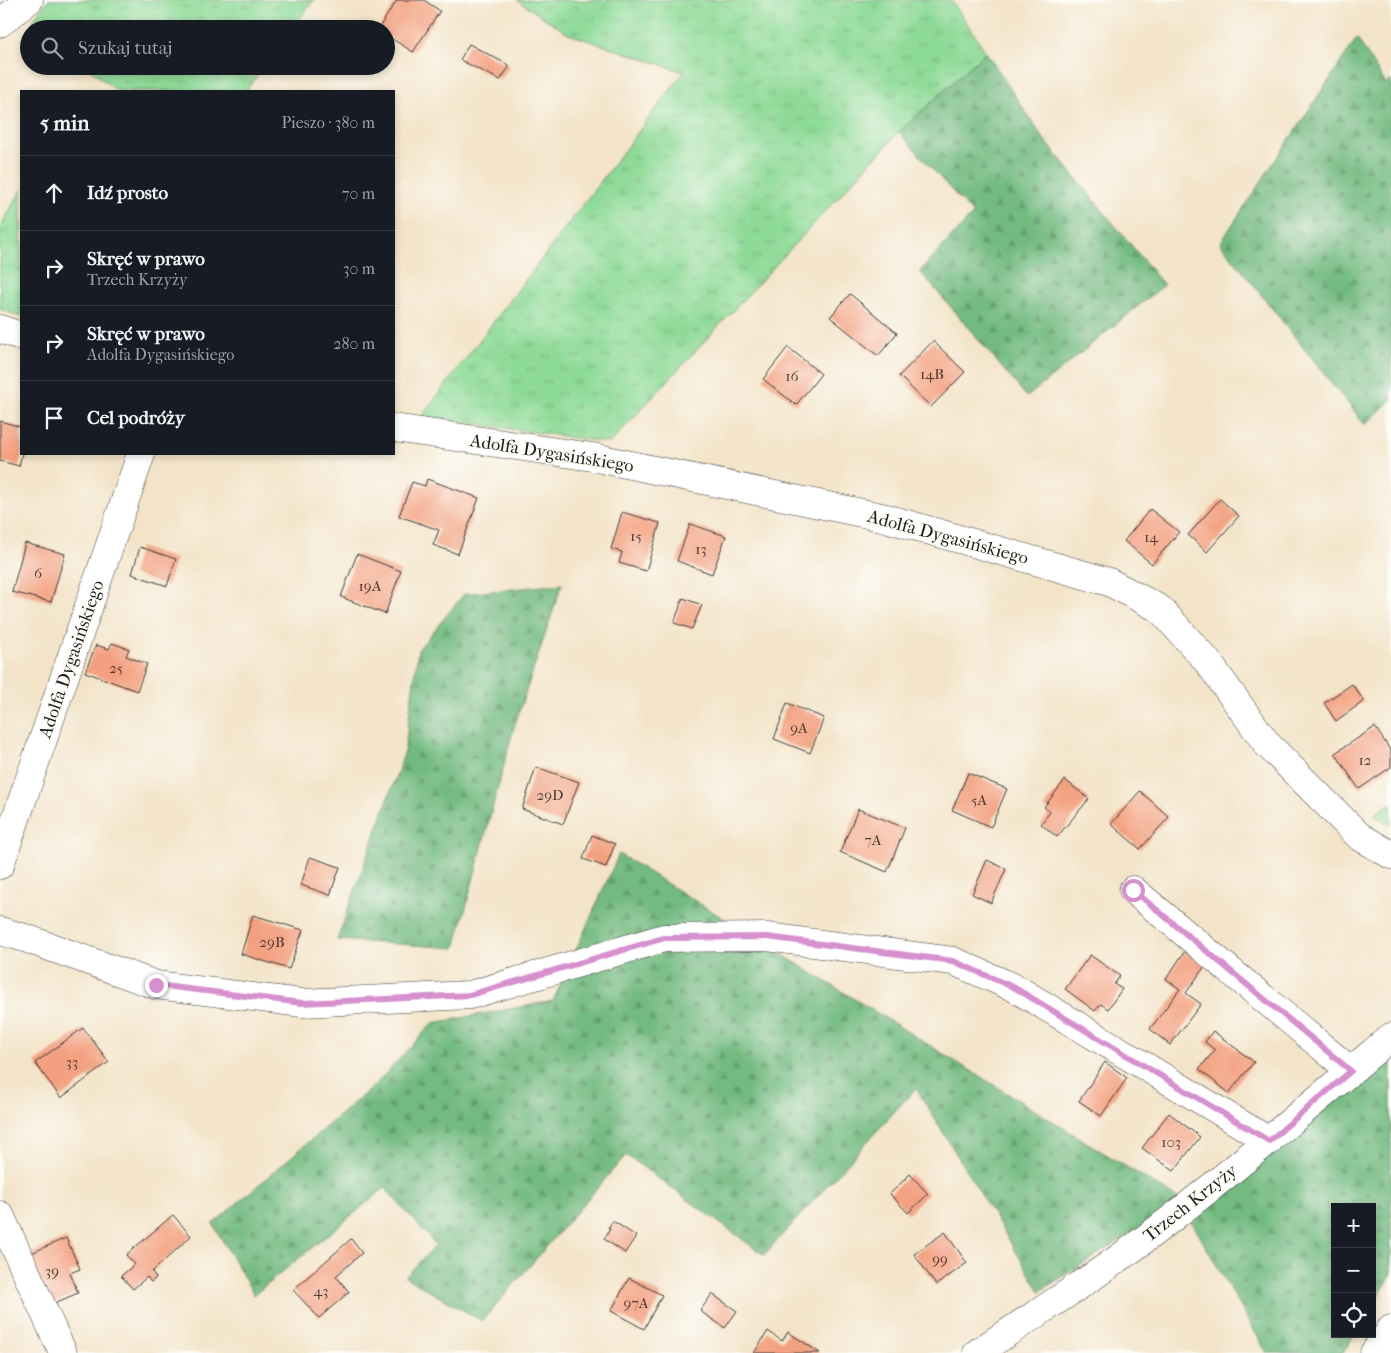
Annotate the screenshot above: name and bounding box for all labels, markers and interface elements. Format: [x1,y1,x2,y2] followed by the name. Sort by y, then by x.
[20,20,395,75] search box
[38,34,66,62] icon: search
[78,37,172,59] text: Szukaj tutaj
[40,111,89,135] text: 5 min
[281,113,375,132] text: Pieszo · 380 m
[40,179,68,207] icon: ahead
[87,182,168,204] text: Idź prosto
[342,184,375,203] text: 70 m
[87,248,205,270] text: Skręć w prawo
[40,254,68,282] icon: right
[343,259,375,278] text: 30 m
[87,270,188,289] text: Trzech Krzyży
[87,323,205,345] text: Skręć w prawo
[40,329,68,357] icon: right
[333,334,375,353] text: 280 m
[87,345,234,364] text: Adolfa Dygasińskiego
[920,365,944,383] house number: 14B
[785,367,800,385] house number: 16
[40,404,68,432] icon: arrive
[87,407,185,429] text: Cel podróży
[467,430,635,477] street label: Adolfa Dygasińskiego
[864,506,1031,569] street label: Adolfa Dygasińskiego
[630,527,642,545] house number: 15
[1144,528,1159,546] house number: 14
[695,540,707,558] house number: 13
[34,564,43,582] house number: 6
[34,577,108,742] street label: Adolfa Dygasińskiego
[359,577,382,595] house number: 19A
[109,659,123,677] house number: 25
[790,719,808,737] house number: 9A
[1358,751,1372,769] house number: 12
[536,786,564,804] house number: 29D
[971,791,987,809] house number: 5A
[865,831,882,849] house number: 7A
[1122,879,1145,902] route start
[259,933,285,951] house number: 29B
[145,974,168,997] route end
[66,1053,78,1071] house number: 33
[1161,1133,1181,1151] house number: 103
[1139,1159,1242,1246] street label: Trzech Krzyży
[1331,1203,1376,1338] map controls
[1331,1203,1376,1248] button: +
[1331,1248,1376,1293] button: −
[932,1250,948,1268] house number: 99
[45,1262,59,1280] house number: 39
[313,1282,329,1300] house number: 43
[1331,1293,1376,1338] button: locate
[624,1294,649,1312] house number: 97A

